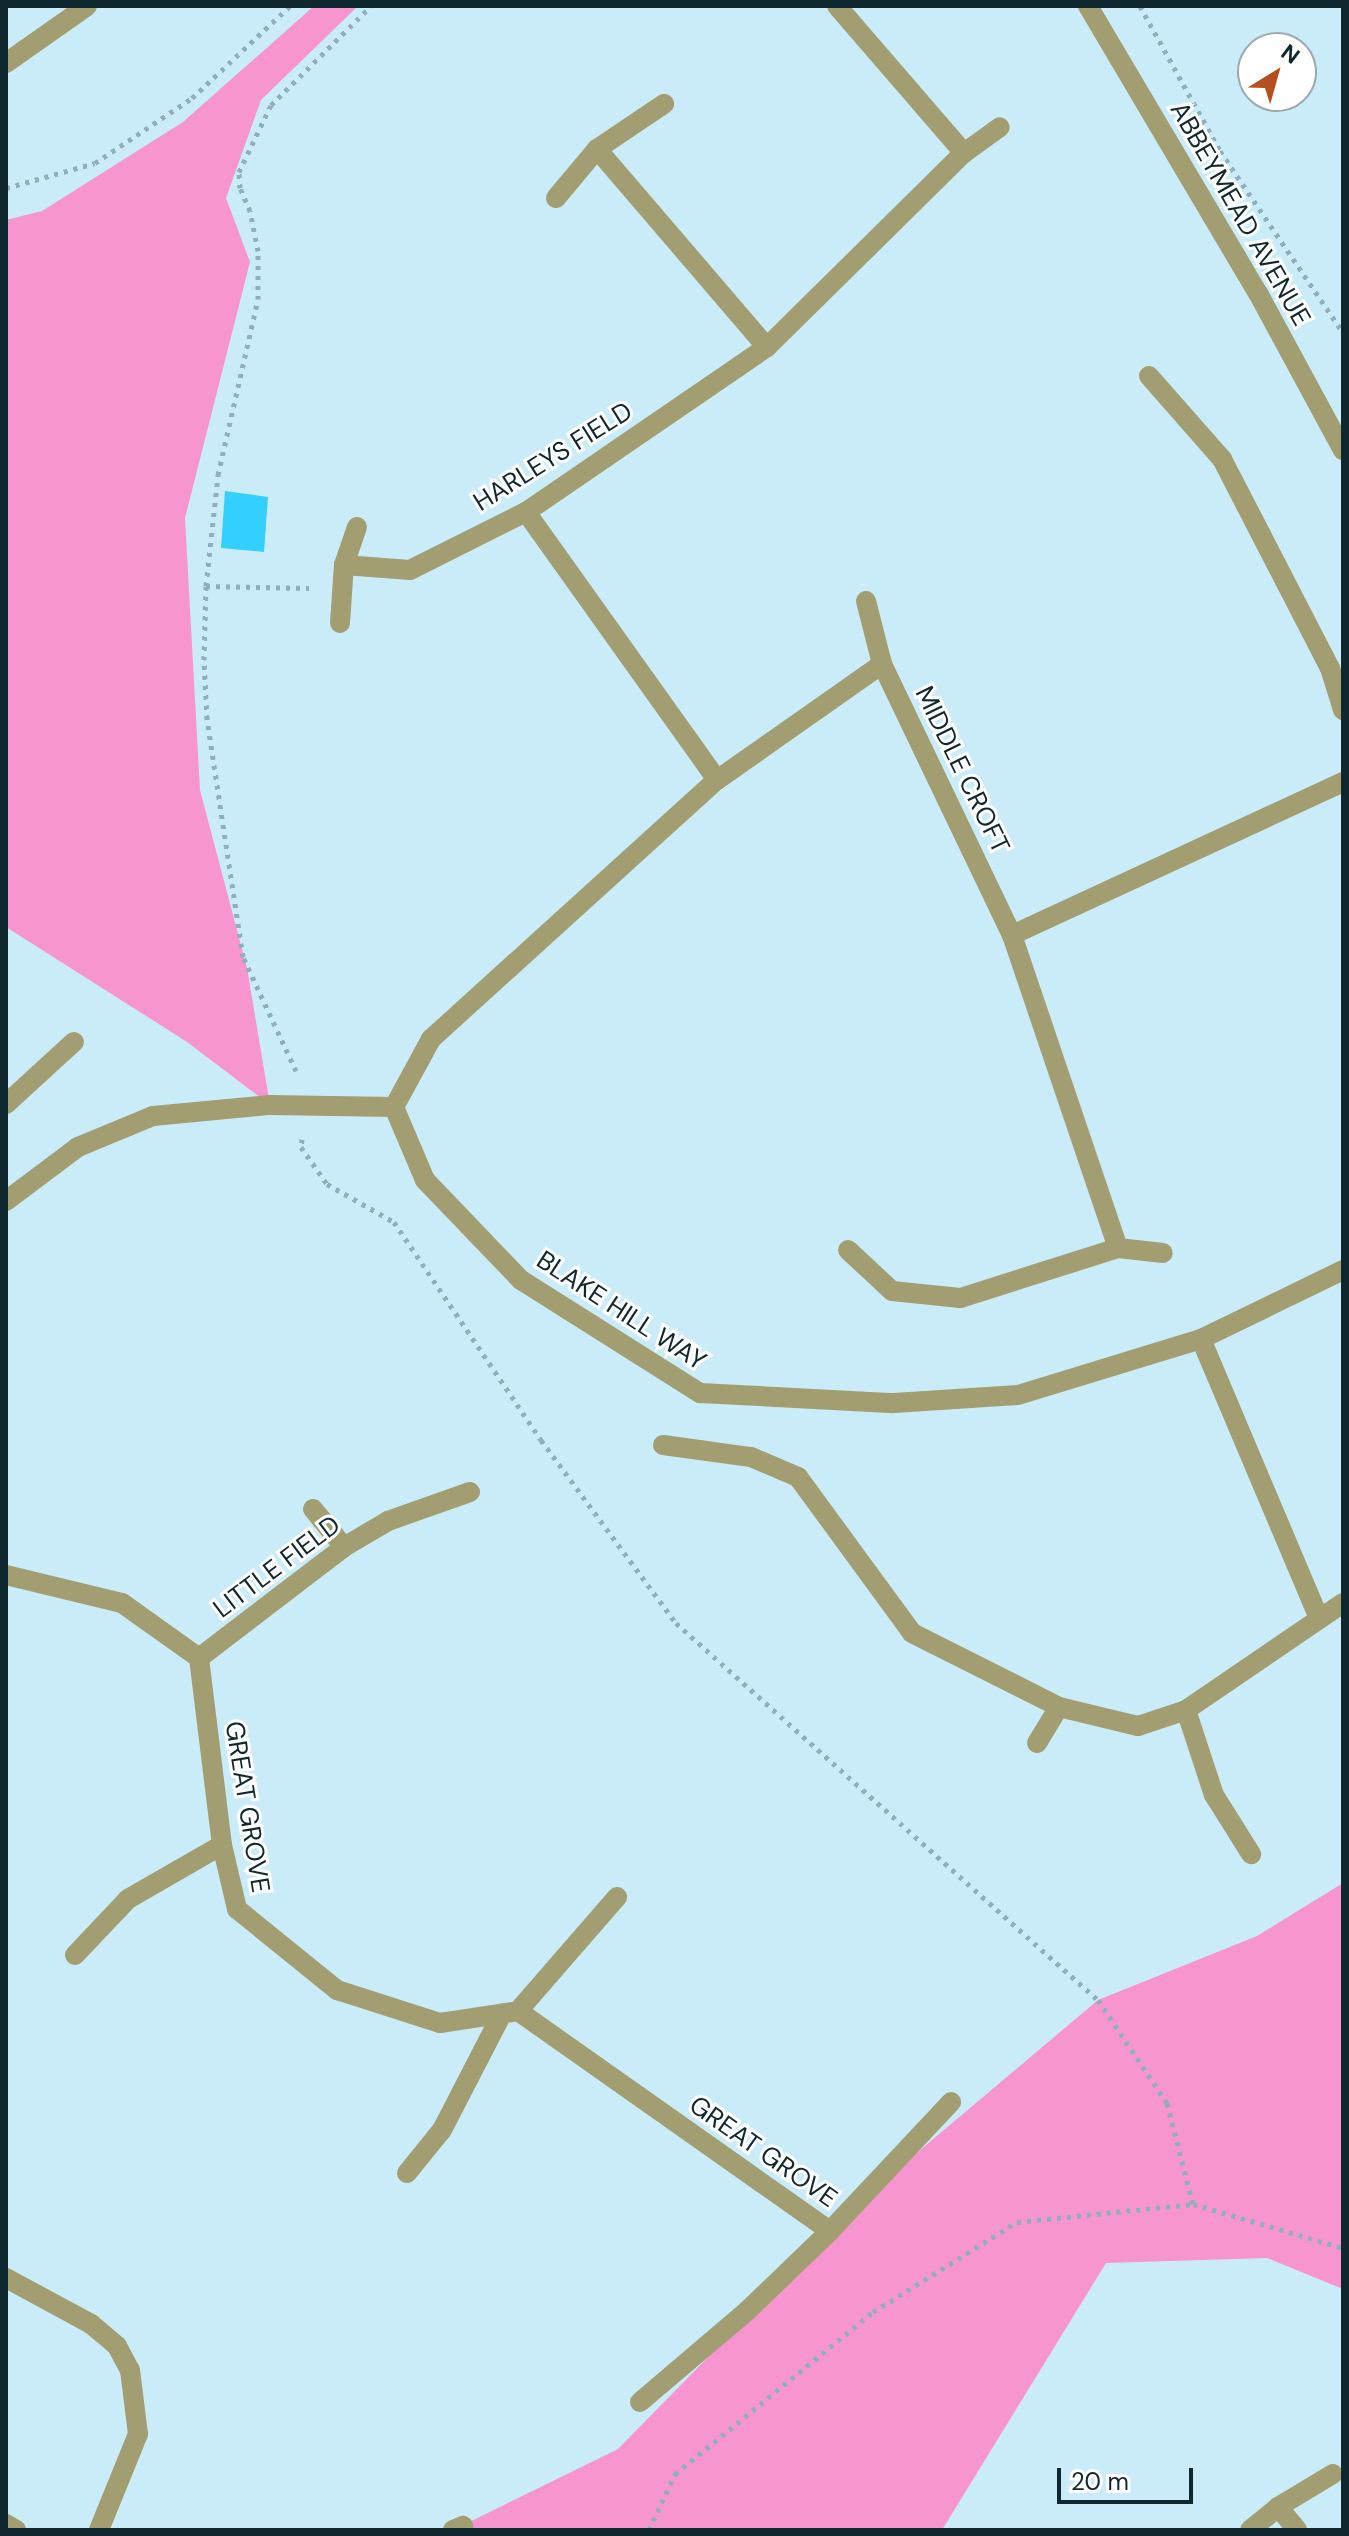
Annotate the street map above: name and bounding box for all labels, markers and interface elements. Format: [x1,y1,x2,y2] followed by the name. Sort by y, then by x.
[1237,32,1317,112] north arrow
[1275,38,1306,70] text: N
[1163,96,1317,332] street label: ABBEYMEAD AVENUE
[468,396,638,518] street label: HARLEYS FIELD
[908,681,1016,859] street label: MIDDLE CROFT
[531,1245,711,1377] street label: BLAKE HILL WAY
[207,1509,347,1625] street label: LITTLE FIELD
[218,1719,276,1895] street label: GREAT GROVE
[683,2090,843,2214] street label: GREAT GROVE
[1061,2452,1197,2502] scale bar
[1071,2466,1129,2497] text: 20 m

